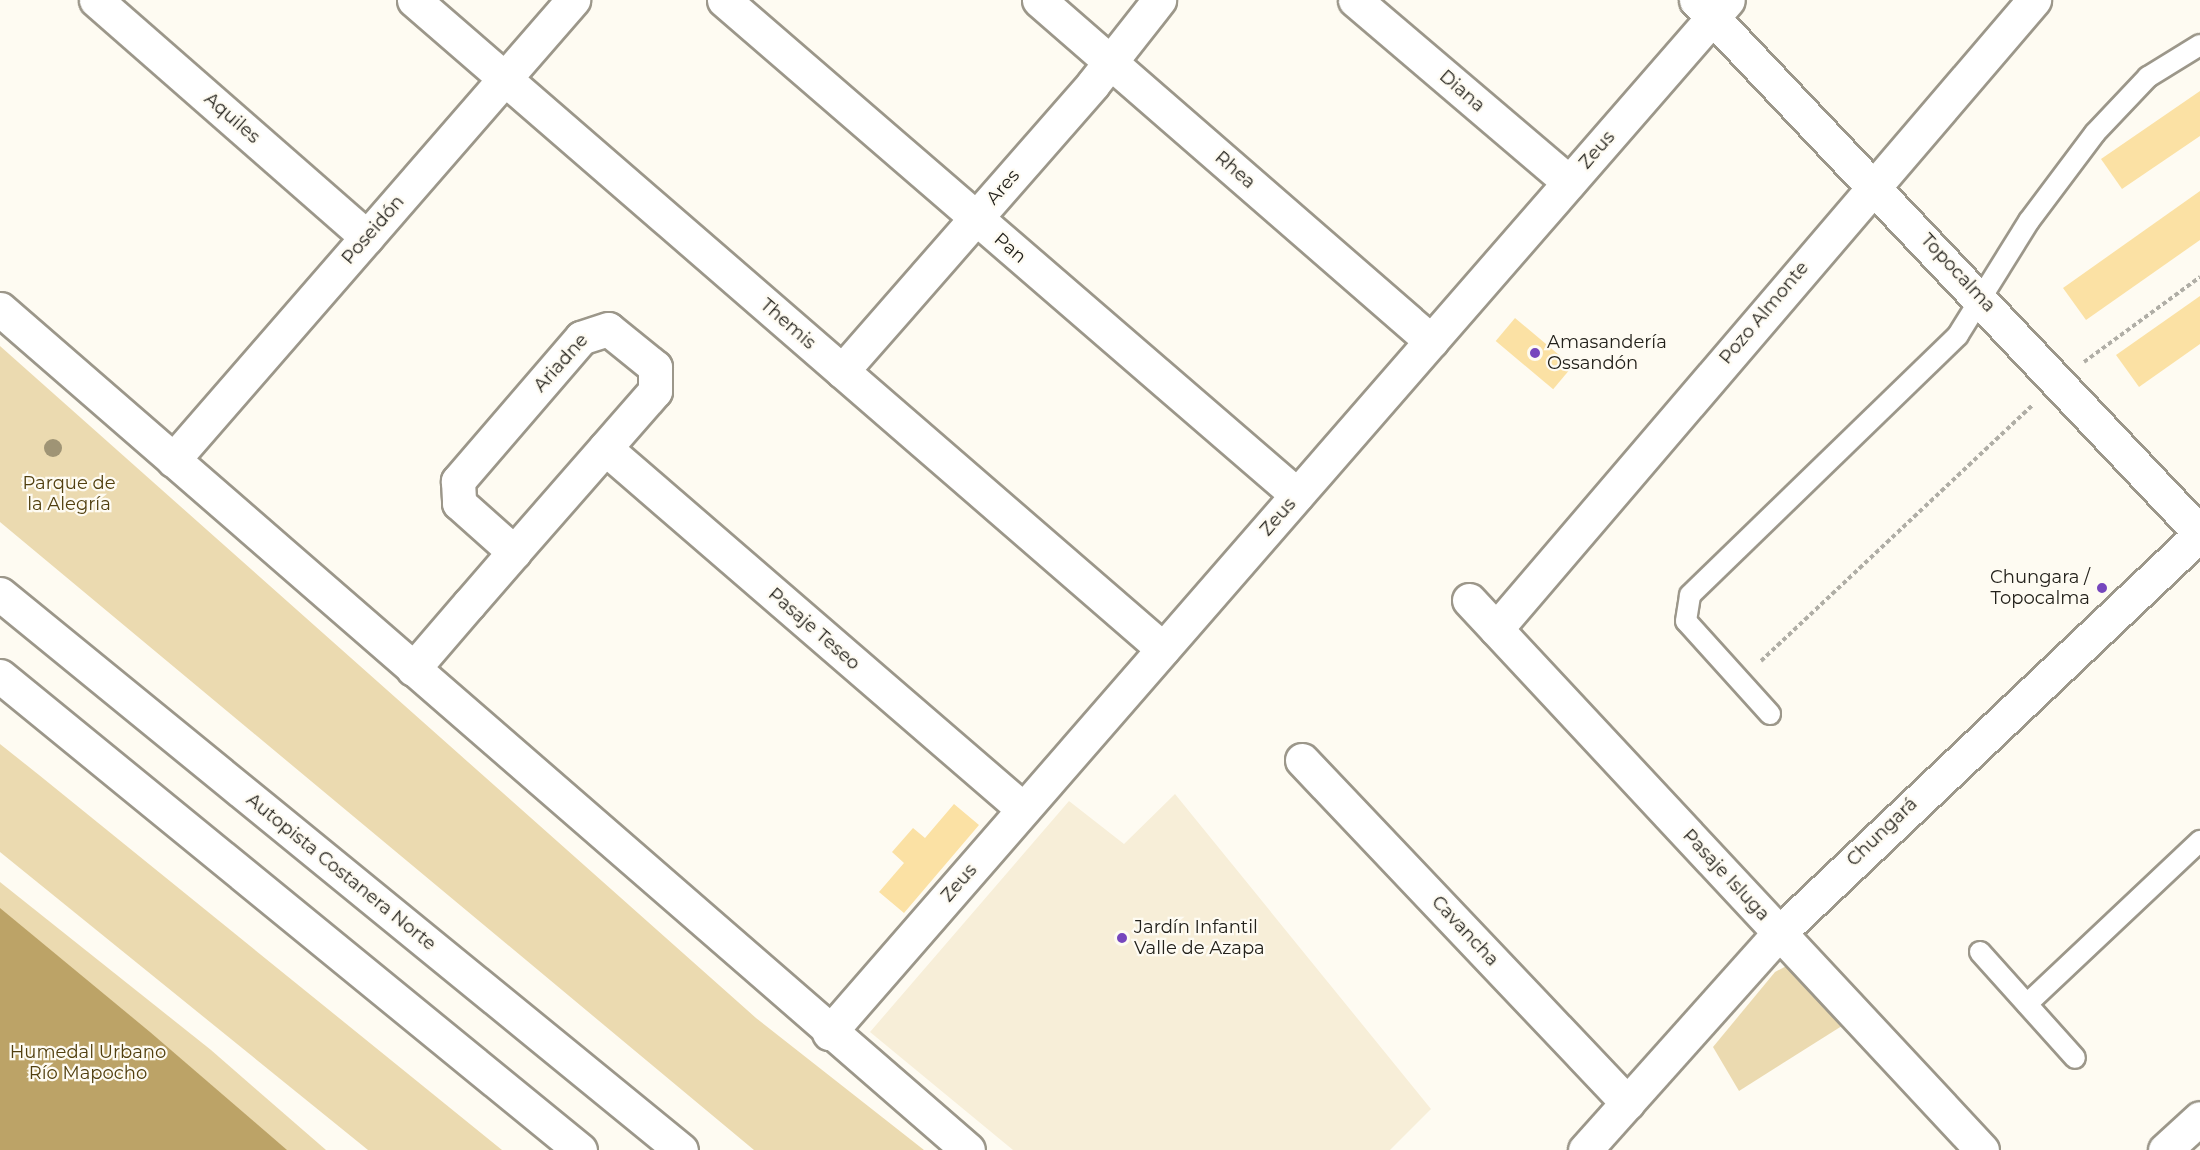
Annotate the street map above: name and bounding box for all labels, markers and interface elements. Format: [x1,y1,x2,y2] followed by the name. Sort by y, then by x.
[1435,65,1489,117] street label: Diana
[200,88,264,148] street label: Aquiles
[1575,127,1619,173] street label: Zeus
[1210,147,1260,193] street label: Rhea
[982,165,1024,209] street label: Ares
[337,191,409,269] street label: Poseidón
[990,228,1030,268] street label: Pan
[1916,229,2000,317] street label: Topocalma
[1715,257,1813,369] street label: Pozo Almonte
[756,294,820,354] street label: Themis
[529,330,593,396] street label: Ariadne
[1547,332,1667,374] place label: Amasandería Ossandón
[1528,346,1542,360] marker: Amasandería Ossandón
[22,473,116,516] park label: Parque de la Alegría
[1256,494,1300,540] street label: Zeus
[1990,567,2090,610] place label: Chungara / Topocalma
[2095,581,2109,595] marker: Chungara / Topocalma
[764,583,864,675] street label: Pasaje Teseo
[242,789,440,955] street label: Autopista Costanera Norte
[1842,793,1922,871] street label: Chungará
[1678,825,1774,925] street label: Pasaje Isluga
[937,860,981,906] street label: Zeus
[1427,891,1503,971] street label: Cavancha
[1134,917,1265,960] place label: Jardín Infantil Valle de Azapa
[1115,931,1129,945] marker: Jardín Infantil Valle de Azapa
[10,1042,166,1084] park label: Humedal Urbano Río Mapocho

